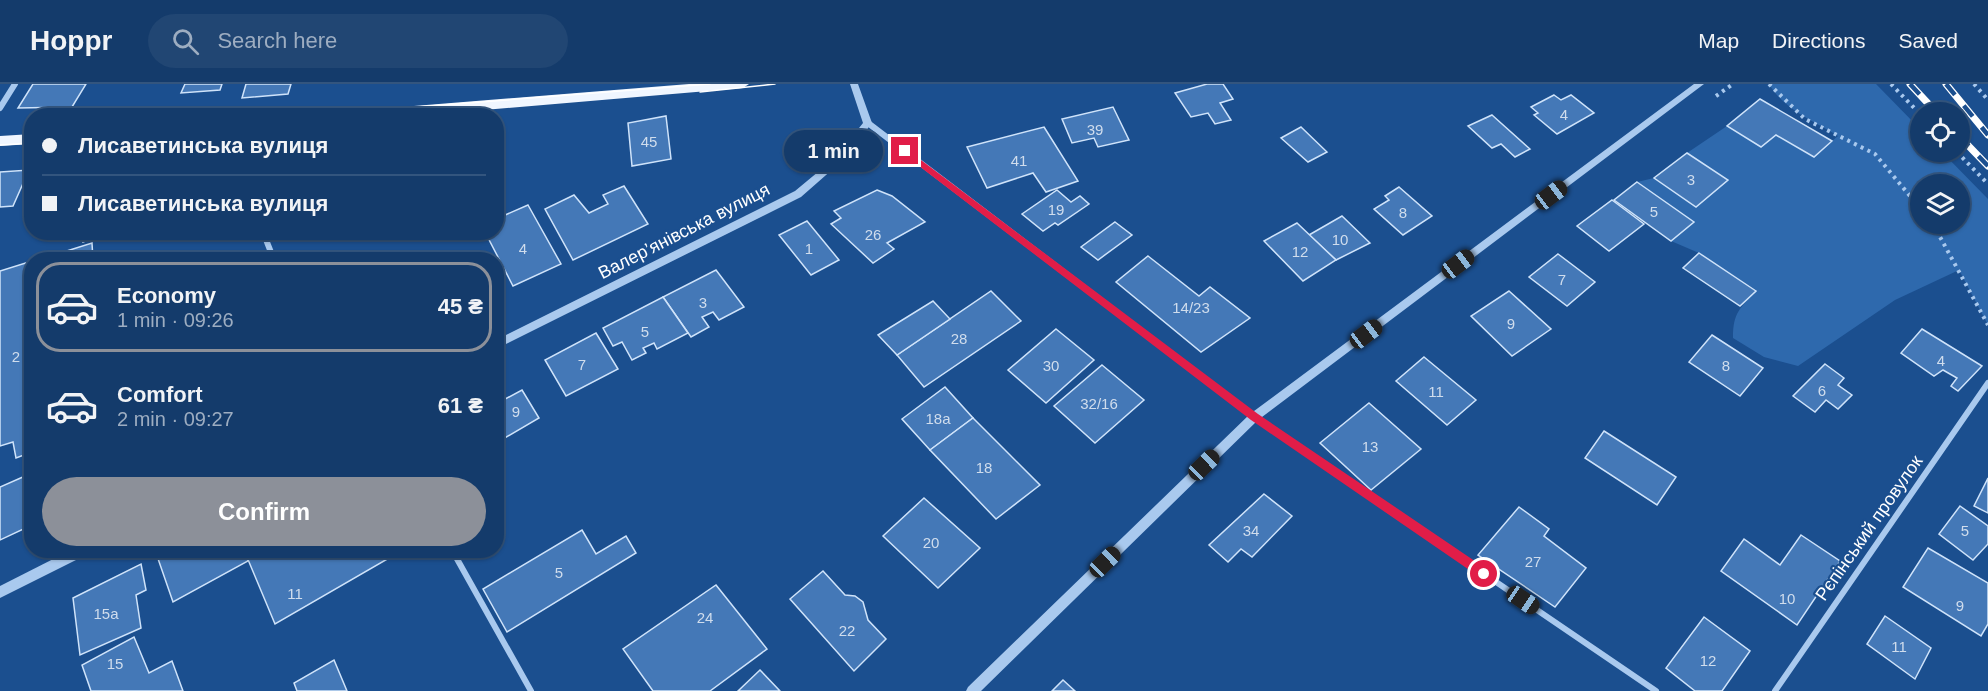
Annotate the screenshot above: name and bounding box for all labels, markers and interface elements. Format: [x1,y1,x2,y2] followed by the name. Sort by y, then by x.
[148,14,568,68] search box
[30,25,112,56] text: Hoppr
[169,25,202,58] icon: search
[217,28,337,53] text: Search here
[1698,29,1739,52] text: Map
[1772,29,1865,52] text: Directions
[1898,29,1958,52] text: Saved
[1910,102,1970,234] map controls
[1910,102,1970,162] button: locate
[1560,106,1568,123] house number: 4
[1087,121,1103,138] house number: 39
[785,130,884,172] callout: 1 min
[78,133,328,158] text: Лисаветинська вулиця
[641,133,657,150] house number: 45
[891,137,918,164] route end
[807,140,860,162] text: 1 min
[1011,152,1027,169] house number: 41
[1687,171,1695,188] house number: 3
[1910,174,1970,234] button: layers
[1531,177,1571,213] car
[595,179,773,283] street label: Валер’янівська вулиця
[78,191,328,216] text: Лисаветинська вулиця
[1048,201,1064,218] house number: 19
[1650,203,1658,220] house number: 5
[1399,204,1407,221] house number: 8
[865,226,881,243] house number: 26
[1332,231,1348,248] house number: 10
[519,240,527,257] house number: 4
[805,240,813,257] house number: 1
[1292,243,1308,260] house number: 12
[1438,246,1478,282] car
[1558,271,1566,288] house number: 7
[45,280,99,334] icon: car
[117,283,216,308] text: Economy
[438,294,483,319] text: 45 ₴
[699,294,707,311] house number: 3
[1172,299,1210,316] house number: 14/23
[117,309,234,331] text: 1 min · 09:26
[1507,315,1515,332] house number: 9
[1346,316,1386,352] car
[641,323,649,340] house number: 5
[951,330,967,347] house number: 28
[12,348,20,365] house number: 2
[1937,352,1945,369] house number: 4
[578,356,586,373] house number: 7
[1043,357,1059,374] house number: 30
[1722,357,1730,374] house number: 8
[45,379,99,433] icon: car
[117,382,203,407] text: Comfort
[1818,382,1826,399] house number: 6
[1428,383,1444,400] house number: 11
[438,393,483,418] text: 61 ₴
[1080,395,1118,412] house number: 32/16
[512,403,520,420] house number: 9
[117,408,234,430] text: 2 min · 09:27
[925,410,951,427] house number: 18а
[1362,438,1378,455] house number: 13
[1185,446,1223,484] car
[1811,452,1927,604] street label: Рєпінський провулок
[976,459,992,476] house number: 18
[42,477,486,546] button: Confirm
[1243,522,1259,539] house number: 34
[1961,522,1969,539] house number: 5
[923,534,939,551] house number: 20
[1086,543,1124,581] car
[1525,553,1541,570] house number: 27
[1470,560,1497,587] route start
[555,564,563,581] house number: 5
[1503,582,1543,618] car
[287,585,303,602] house number: 11
[1779,590,1795,607] house number: 10
[1956,597,1964,614] house number: 9
[93,605,119,622] house number: 15а
[697,609,713,626] house number: 24
[839,622,855,639] house number: 22
[1891,638,1907,655] house number: 11
[1700,652,1716,669] house number: 12
[107,655,123,672] house number: 15

